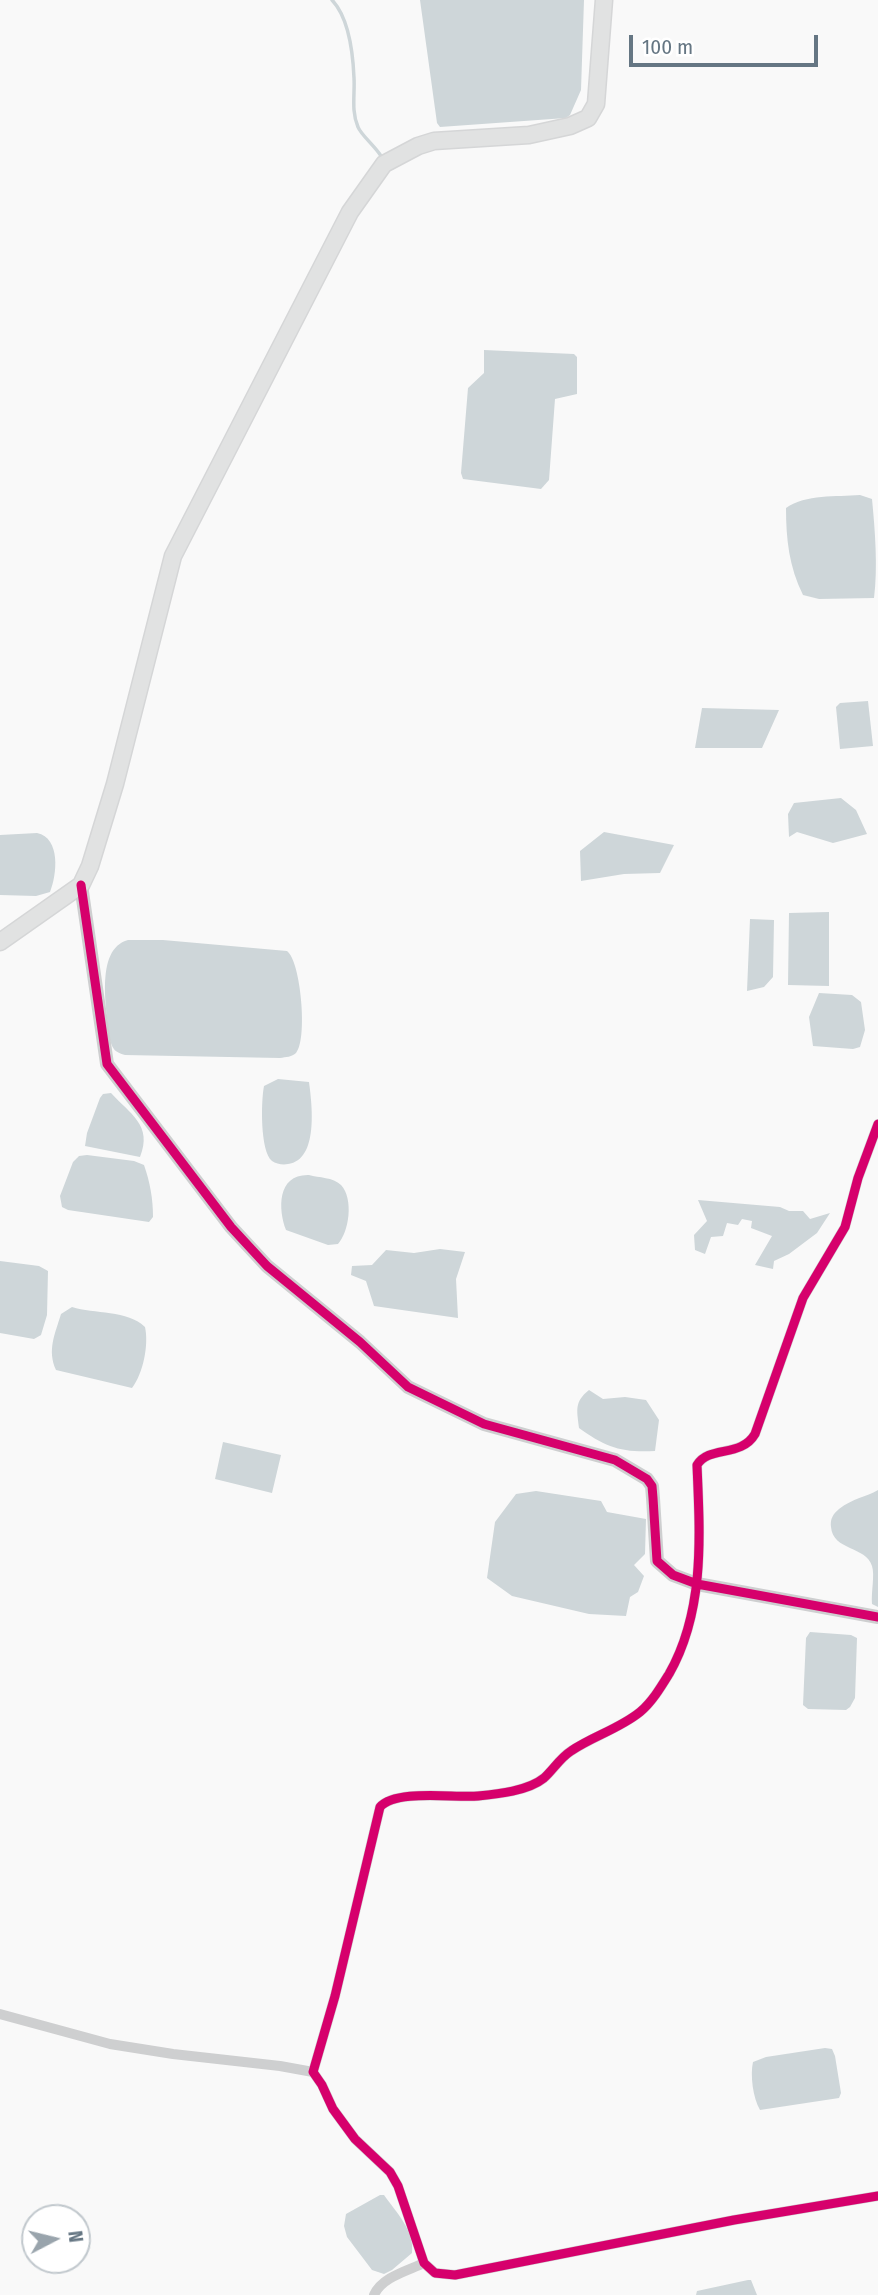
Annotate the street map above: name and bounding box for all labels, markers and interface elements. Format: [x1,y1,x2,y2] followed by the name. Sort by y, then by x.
[633,21,822,65] scale bar
[642,34,693,60] text: 100 m
[21,2204,91,2274] north arrow
[63,2230,87,2244] text: N

